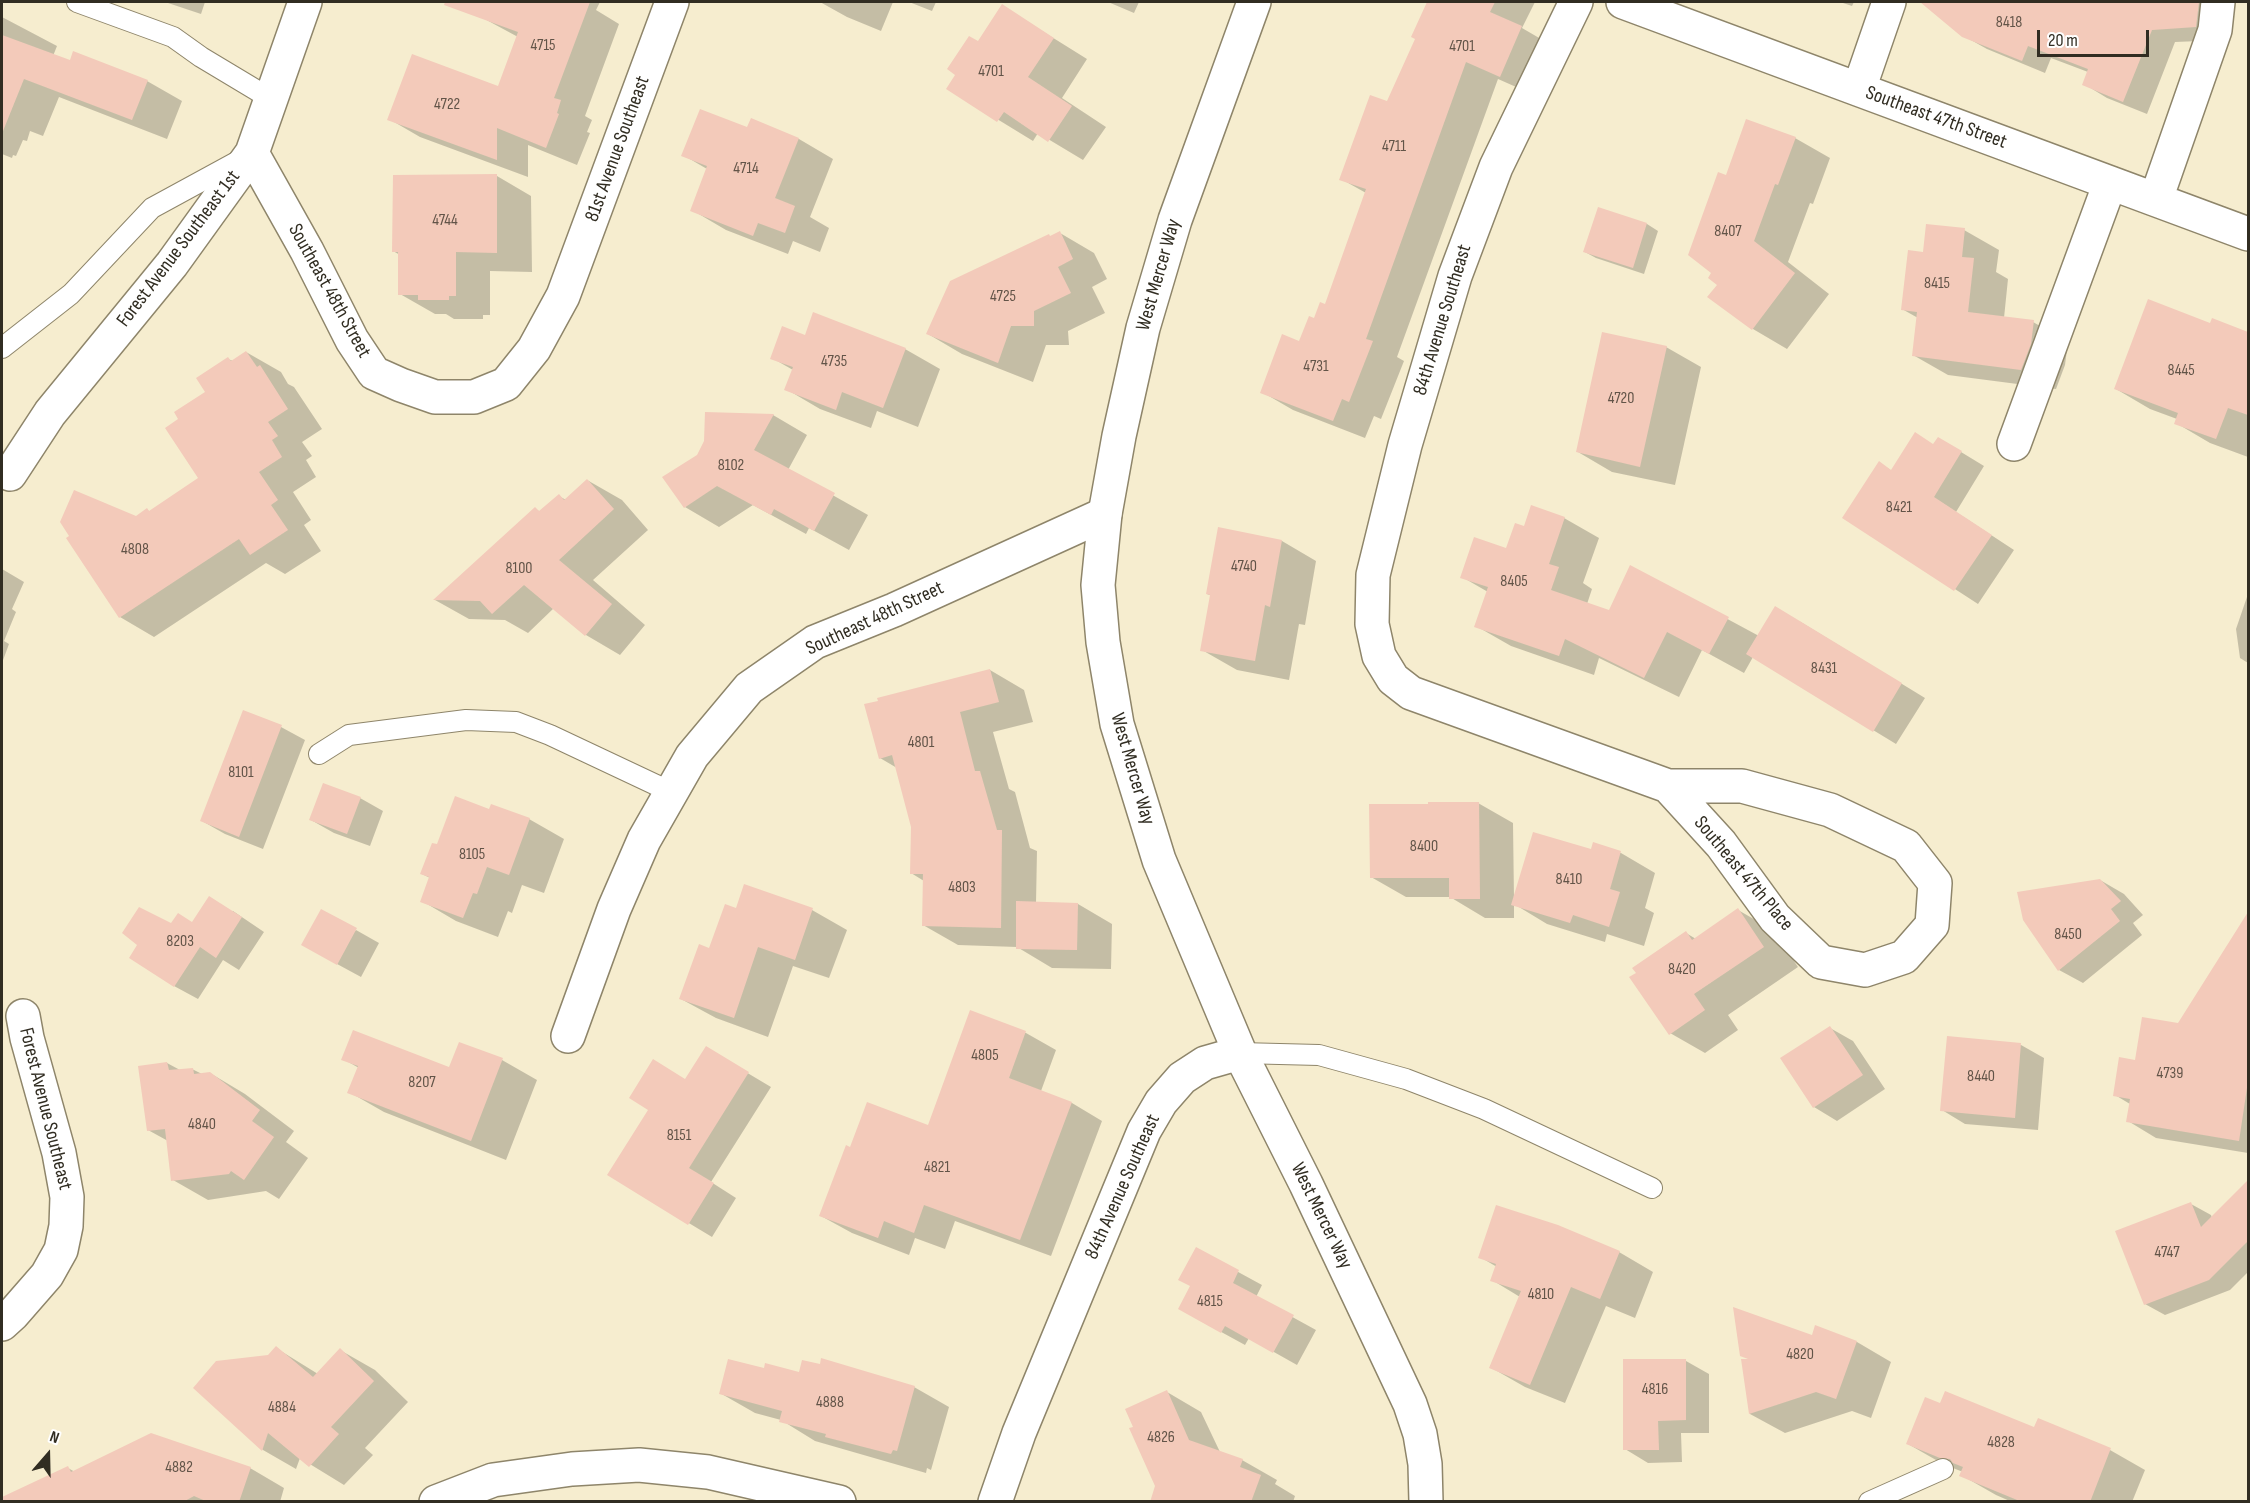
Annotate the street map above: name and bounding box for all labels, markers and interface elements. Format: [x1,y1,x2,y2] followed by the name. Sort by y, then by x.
[1996,13,2022,33] house number: 8418
[2040,18,2152,56] scale bar
[2048,30,2078,51] text: 20 m
[530,36,556,56] house number: 4715
[1449,37,1475,57] house number: 4701
[978,62,1004,82] house number: 4701
[581,73,655,225] street label: 81st Avenue Southeast
[1862,81,2010,155] street label: Southeast 47th Street
[434,95,460,115] house number: 4722
[1382,137,1406,157] house number: 4711
[733,159,759,179] house number: 4714
[112,166,246,332] street label: Forest Avenue Southeast 1st
[432,211,458,231] house number: 4744
[1132,216,1186,334] street label: West Mercer Way
[282,220,376,362] street label: Southeast 48th Street
[1714,222,1742,242] house number: 8407
[1409,242,1477,398] street label: 84th Avenue Southeast
[1924,274,1950,294] house number: 8415
[990,287,1016,307] house number: 4725
[821,352,847,372] house number: 4735
[1303,357,1329,377] house number: 4731
[2167,361,2195,381] house number: 8445
[1608,389,1634,409] house number: 4720
[718,456,744,476] house number: 8102
[1886,498,1912,518] house number: 8421
[121,540,149,560] house number: 4808
[1231,557,1257,577] house number: 4740
[506,559,532,579] house number: 8100
[1500,572,1528,592] house number: 8405
[802,577,948,661] street label: Southeast 48th Street
[1811,659,1837,679] house number: 8431
[1105,710,1159,828] street label: West Mercer Way
[908,733,934,753] house number: 4801
[228,763,254,783] house number: 8101
[1688,812,1798,936] street label: Southeast 47th Place
[1410,837,1438,857] house number: 8400
[459,845,485,865] house number: 8105
[1556,870,1582,890] house number: 8410
[948,878,976,898] house number: 4803
[2054,925,2082,945] house number: 8450
[166,932,194,952] house number: 8203
[1668,960,1696,980] house number: 8420
[13,1025,77,1193] street label: Forest Avenue Southeast
[971,1046,999,1066] house number: 4805
[2157,1064,2183,1084] house number: 4739
[1967,1067,1995,1087] house number: 8440
[408,1073,436,1093] house number: 8207
[1080,1111,1166,1263] street label: 84th Avenue Southeast
[188,1115,216,1135] house number: 4840
[667,1126,691,1146] house number: 8151
[924,1158,950,1178] house number: 4821
[1285,1159,1357,1273] street label: West Mercer Way
[2154,1243,2180,1263] house number: 4747
[1528,1285,1554,1305] house number: 4810
[1197,1292,1223,1312] house number: 4815
[1786,1345,1814,1365] house number: 4820
[1642,1380,1668,1400] house number: 4816
[816,1393,844,1413] house number: 4888
[268,1398,296,1418] house number: 4884
[18,1425,78,1485] north arrow
[47,1427,62,1448] text: N
[1147,1428,1175,1448] house number: 4826
[1987,1433,2015,1453] house number: 4828
[165,1458,193,1478] house number: 4882

